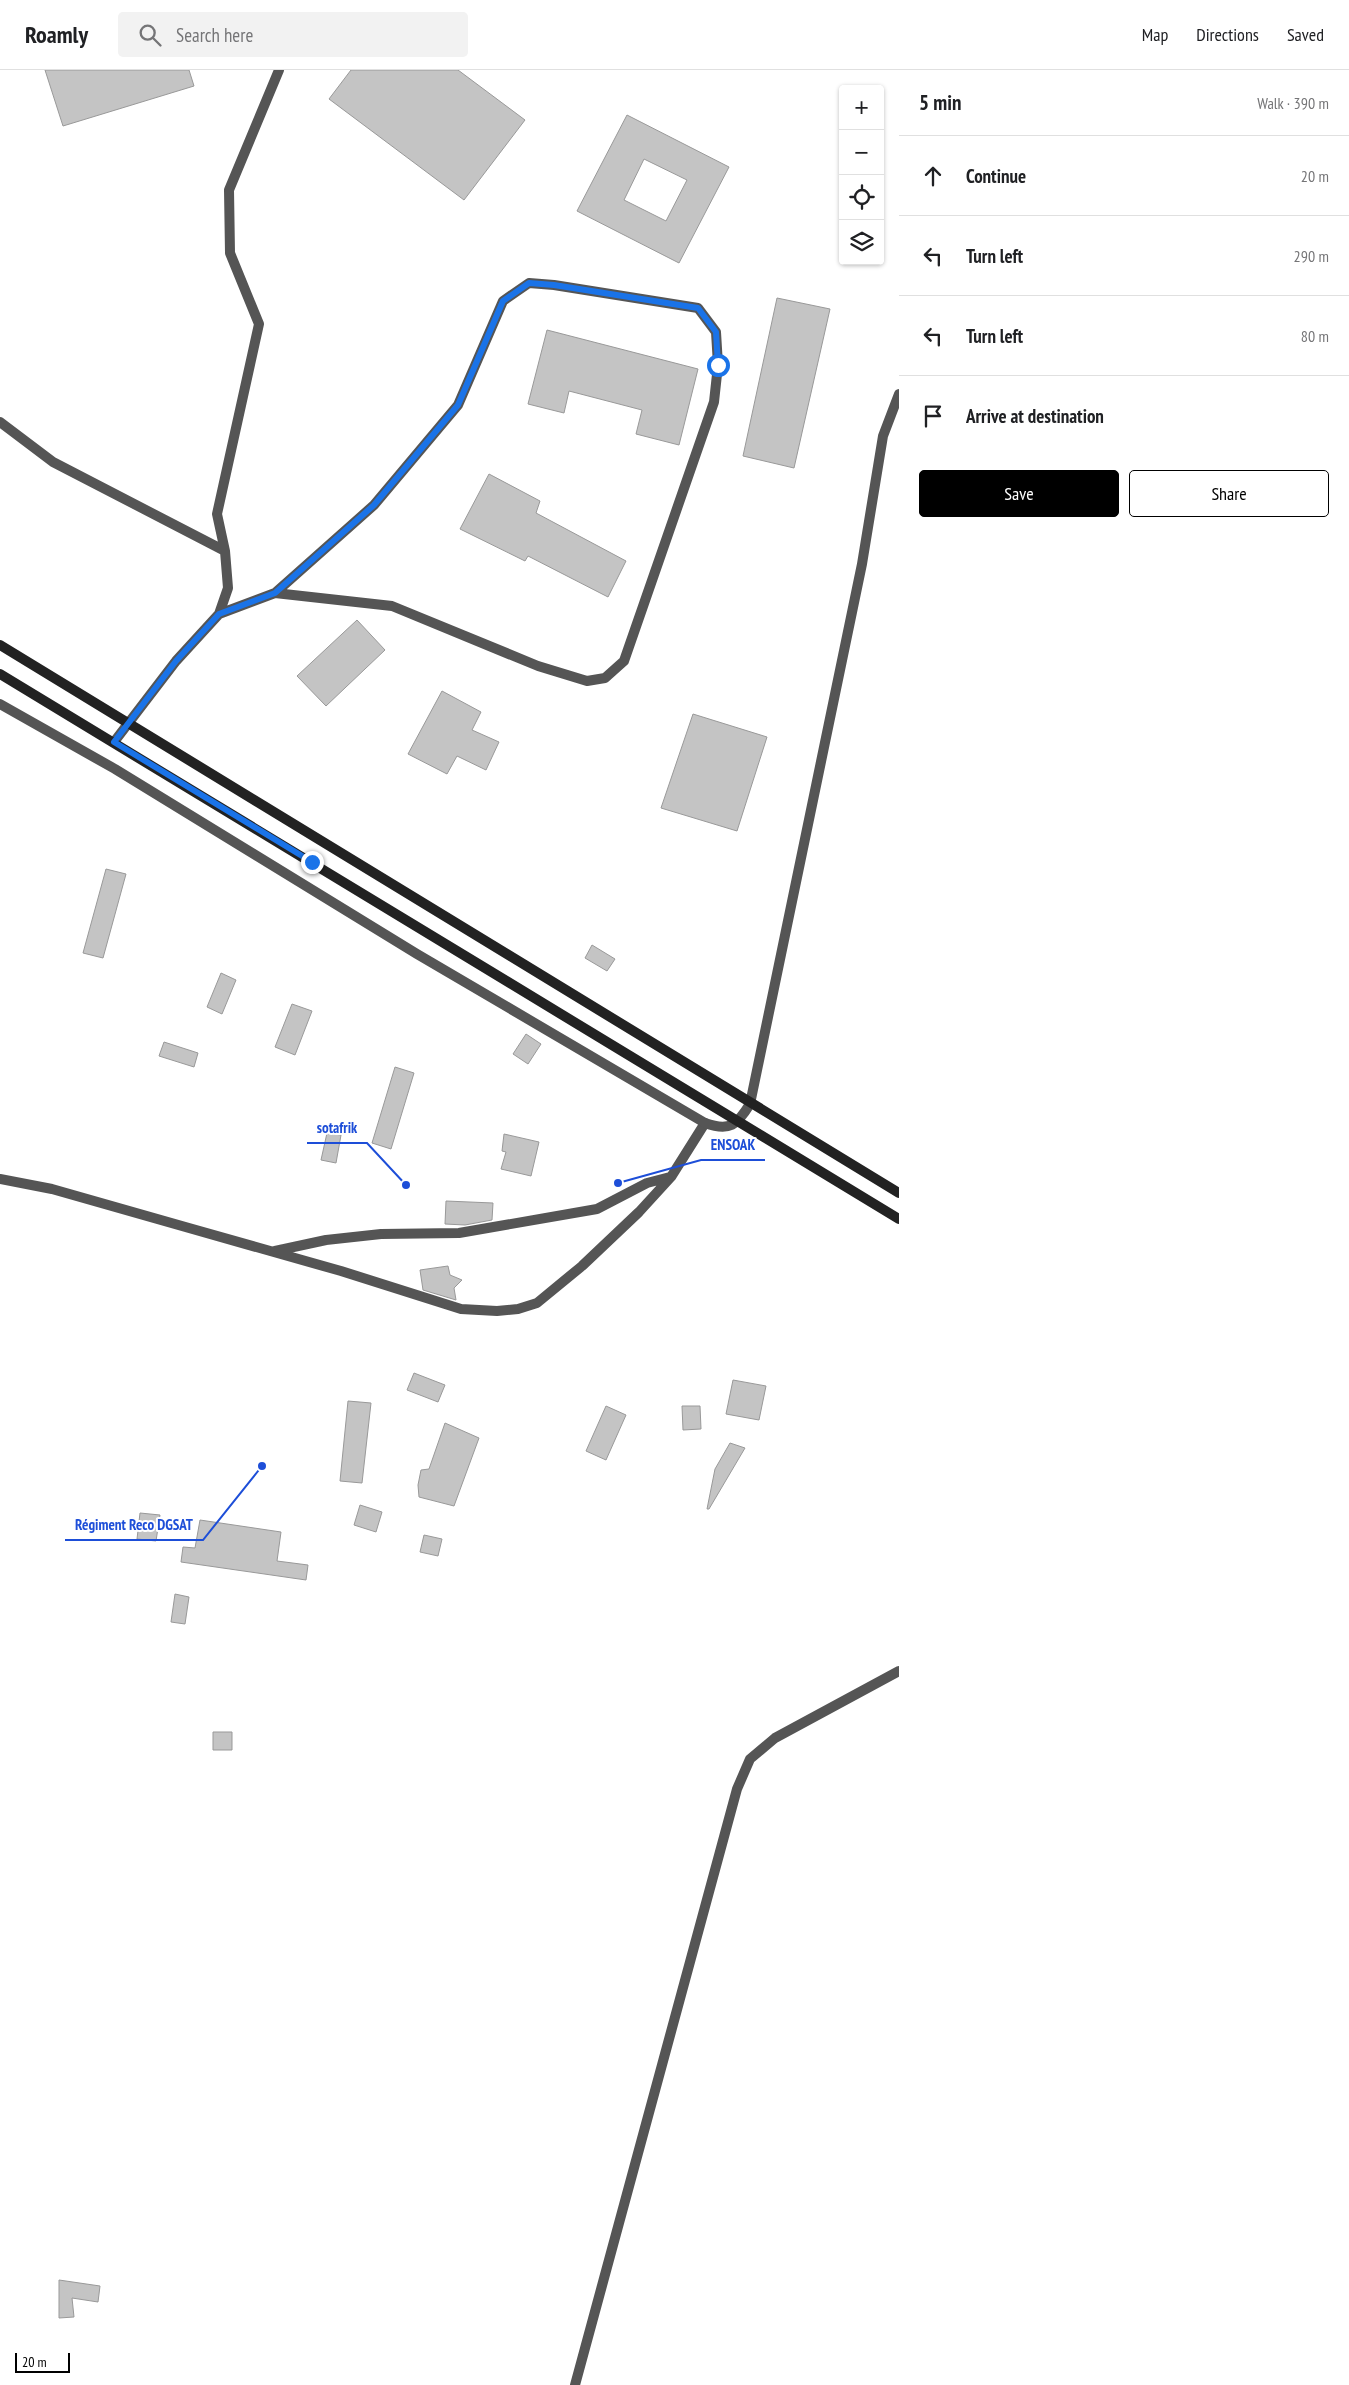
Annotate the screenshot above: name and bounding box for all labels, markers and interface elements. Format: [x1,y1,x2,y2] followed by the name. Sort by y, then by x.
[118,12,468,57] search box
[25,19,88,50] text: Roamly
[136,21,164,49] icon: search
[176,23,253,47] text: Search here
[1142,23,1168,46] text: Map
[1196,23,1259,46] text: Directions
[1287,23,1324,46] text: Saved
[839,85,884,265] map controls
[839,85,884,130] button: +
[919,89,961,116] text: 5 min
[1257,93,1329,113] text: Walk · 390 m
[839,130,884,175] button: −
[919,162,947,190] icon: ahead
[966,164,1026,188] text: Continue
[1301,166,1329,186] text: 20 m
[839,175,884,220] button: locate
[839,220,884,265] button: layers
[919,242,947,270] icon: left
[966,244,1023,268] text: Turn left
[1294,246,1329,266] text: 290 m
[919,322,947,350] icon: left
[966,324,1023,348] text: Turn left
[1301,326,1329,346] text: 80 m
[707,354,730,377] route start
[919,402,947,430] icon: arrive
[966,404,1104,428] text: Arrive at destination
[919,470,1119,517] button: Save
[1129,470,1329,517] button: Share
[301,851,324,874] route end
[307,1113,367,1143] callout: sotafrik
[317,1118,358,1137] text: sotafrik
[701,1130,765,1160] callout: ENSOAK
[711,1135,755,1154] text: ENSOAK
[65,1510,203,1540] callout: Régiment Reco DGSAT
[75,1515,193,1534] text: Régiment Reco DGSAT
[15,2350,70,2373] scale bar
[22,2353,47,2371] text: 20 m

